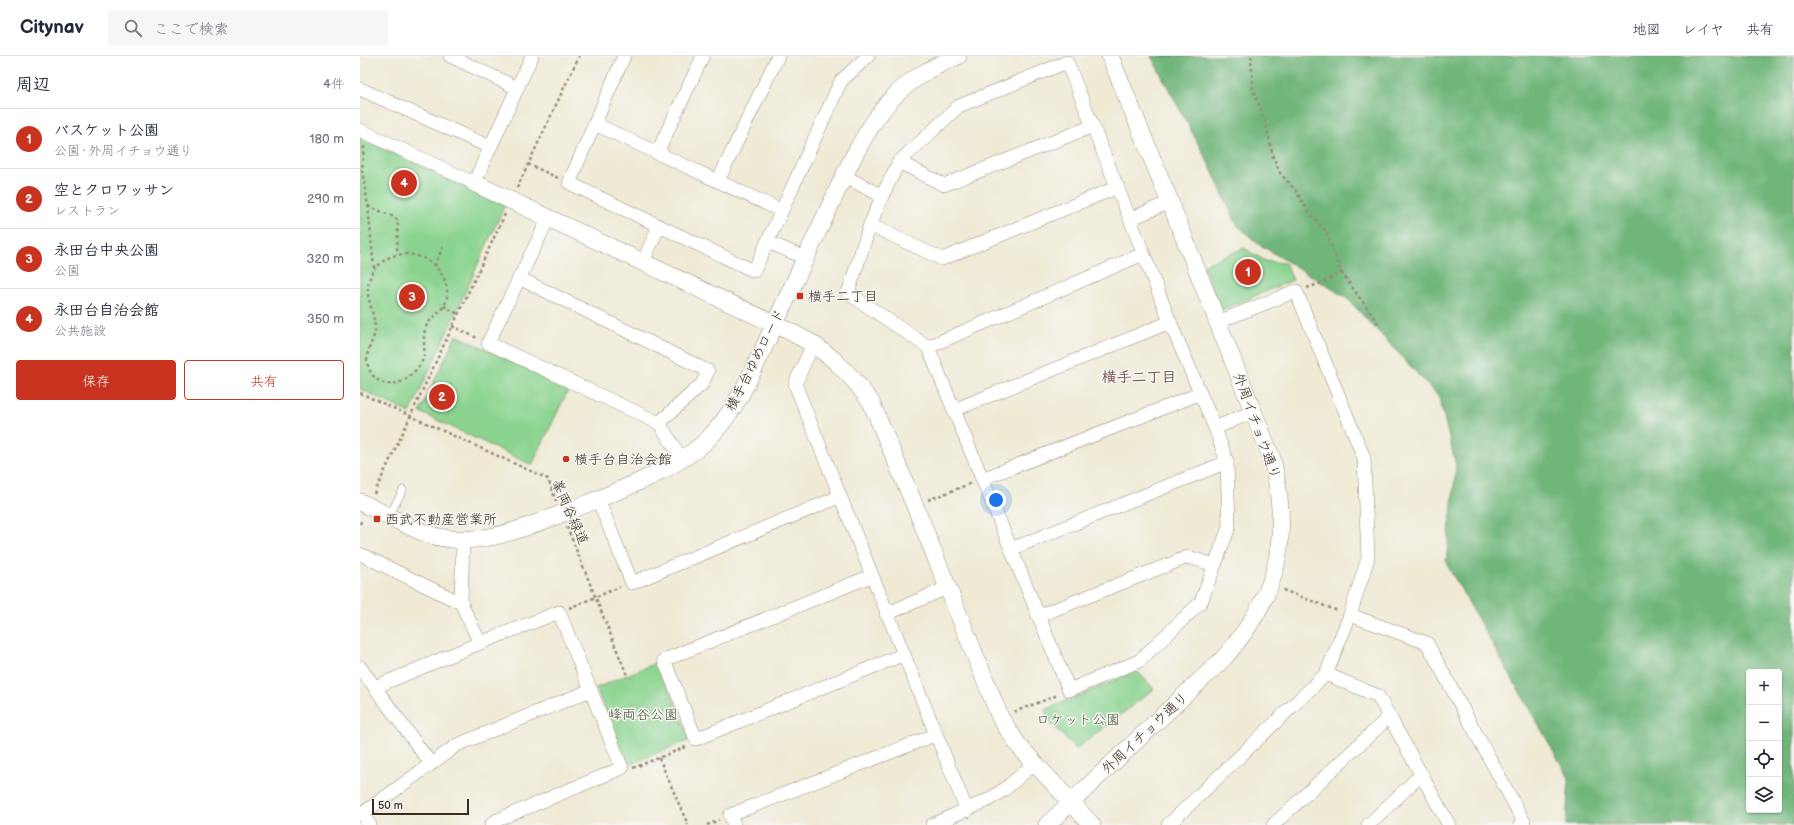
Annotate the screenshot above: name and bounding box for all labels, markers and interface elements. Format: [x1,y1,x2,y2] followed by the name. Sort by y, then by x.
[108,10,388,46] search box
[20,16,84,39] text: Citynav
[122,17,144,39] icon: search
[154,20,229,39] text: ここで検索
[1633,21,1661,38] text: 地図
[1683,21,1724,38] text: レイヤ
[1746,21,1774,38] text: 共有
[16,75,50,95] text: 周辺
[323,76,344,92] text: 4件
[54,121,159,140] text: バスケット公園
[26,131,32,147] text: 1
[309,131,344,147] text: 180 m
[54,143,192,159] text: 公園 · 外周イチョウ通り
[391,168,417,198] pin: 4
[54,181,174,200] text: 空とクロワッサン
[25,191,33,207] text: 2
[307,191,344,207] text: 290 m
[54,203,120,219] text: レストラン
[54,241,159,260] text: 永田台中央公園
[25,251,33,267] text: 3
[306,251,344,267] text: 320 m
[1235,257,1261,287] pin: 1
[54,263,80,279] text: 公園
[399,282,425,312] pin: 3
[808,288,878,305] place label: 横手二丁目
[795,291,805,301] marker: 横手二丁目
[54,301,159,320] text: 永田台自治会館
[722,306,788,414] street label: 横手台ゆめロード
[25,311,33,327] text: 4
[307,311,344,327] text: 350 m
[54,323,106,339] text: 公共施設
[16,360,176,400] button: 保存
[184,360,344,400] button: 共有
[1101,368,1177,387] district label: 横手二丁目
[1230,370,1284,482] street label: 外周イチョウ通り
[429,382,455,412] pin: 2
[574,451,672,468] place label: 横手台自治会館
[561,454,571,464] marker: 横手台自治会館
[548,477,592,547] street label: 峯両谷緑道
[986,490,1006,510] your location
[385,511,497,528] place label: 西武不動産営業所
[372,514,382,524] marker: 西武不動産営業所
[1746,669,1782,813] map controls
[1746,669,1782,705] button: +
[1098,689,1192,777] street label: 外周イチョウ通り
[1746,705,1782,741] button: −
[608,706,678,723] park label: 峰両谷公園
[1036,711,1120,728] park label: ロケット公園
[1746,741,1782,777] button: locate
[1746,777,1782,813] button: layers
[372,797,469,816] scale bar
[378,799,403,812] text: 50 m

